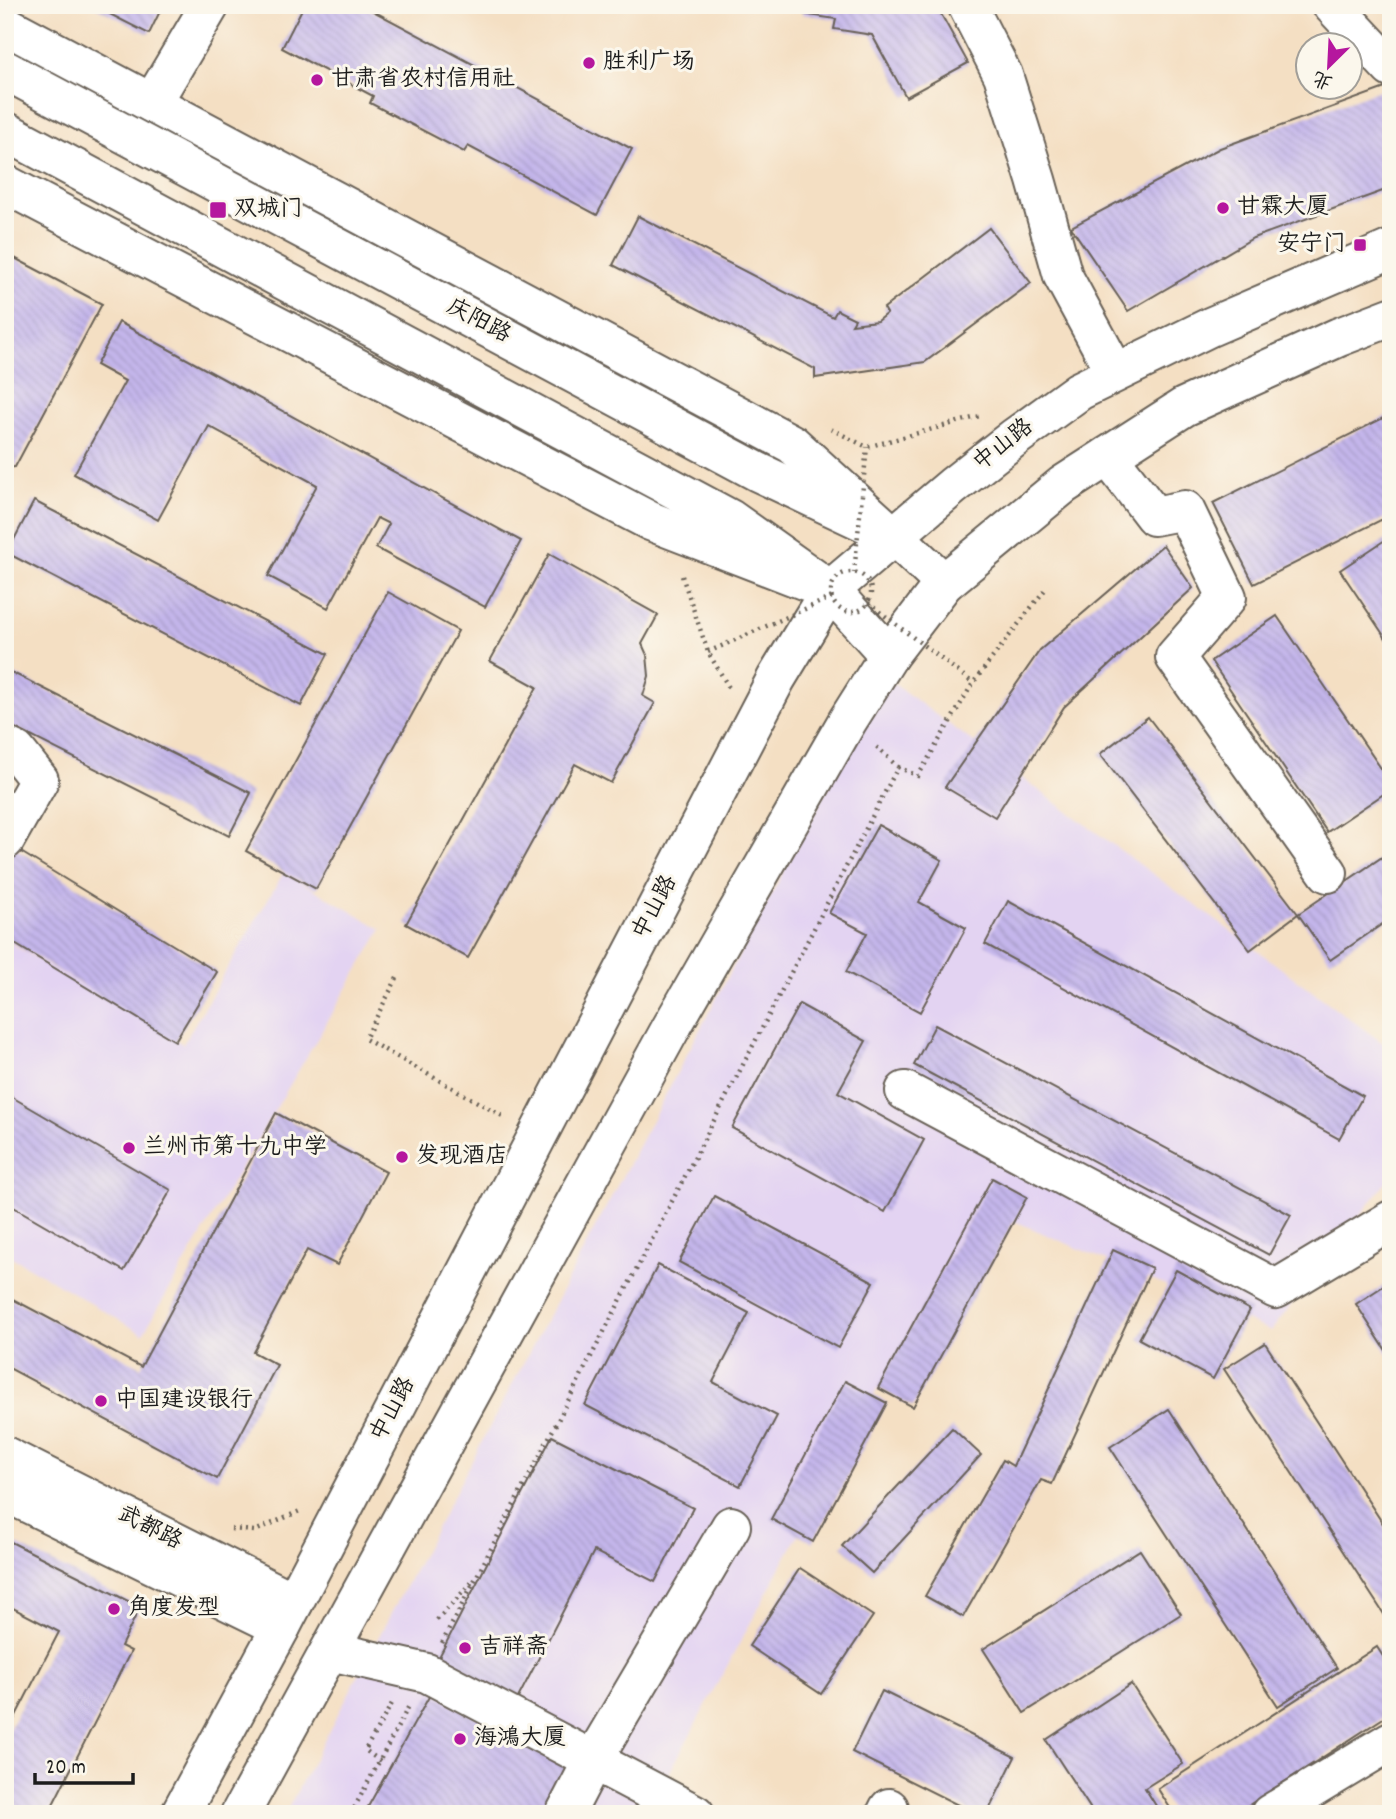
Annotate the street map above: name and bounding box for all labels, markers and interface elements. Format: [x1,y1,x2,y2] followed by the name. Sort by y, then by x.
[1294,32,1364,102] north arrow
[603,47,695,80] place label: 胜利广场
[581,55,597,71] marker: 胜利广场
[1309,62,1338,95] text: 北
[331,64,515,97] place label: 甘肃省农村信用社
[309,72,325,88] marker: 甘肃省农村信用社
[1237,192,1329,225] place label: 甘霖大厦
[234,194,303,227] place label: 双城门
[208,200,228,220] marker: 双城门
[1215,200,1231,216] marker: 甘霖大厦
[1277,229,1346,262] place label: 安宁门
[1352,237,1368,253] marker: 安宁门
[440,291,516,353] street label: 庆阳路
[967,412,1041,480] street label: 中山路
[625,870,687,946] street label: 中山路
[143,1132,327,1165] place label: 兰州市第十九中学
[121,1140,137,1156] marker: 兰州市第十九中学
[416,1141,508,1174] place label: 发现酒店
[394,1149,410,1165] marker: 发现酒店
[363,1372,425,1448] street label: 中山路
[115,1385,253,1418] place label: 中国建设银行
[93,1393,109,1409] marker: 中国建设银行
[111,1499,187,1559] street label: 武都路
[128,1593,220,1626] place label: 角度发型
[106,1601,122,1617] marker: 角度发型
[479,1632,548,1665] place label: 吉祥斋
[457,1640,473,1656] marker: 吉祥斋
[474,1723,566,1756] place label: 海鴻大厦
[452,1731,468,1747] marker: 海鴻大厦
[35,1742,133,1786] scale bar
[46,1754,86,1784] text: 20 m

